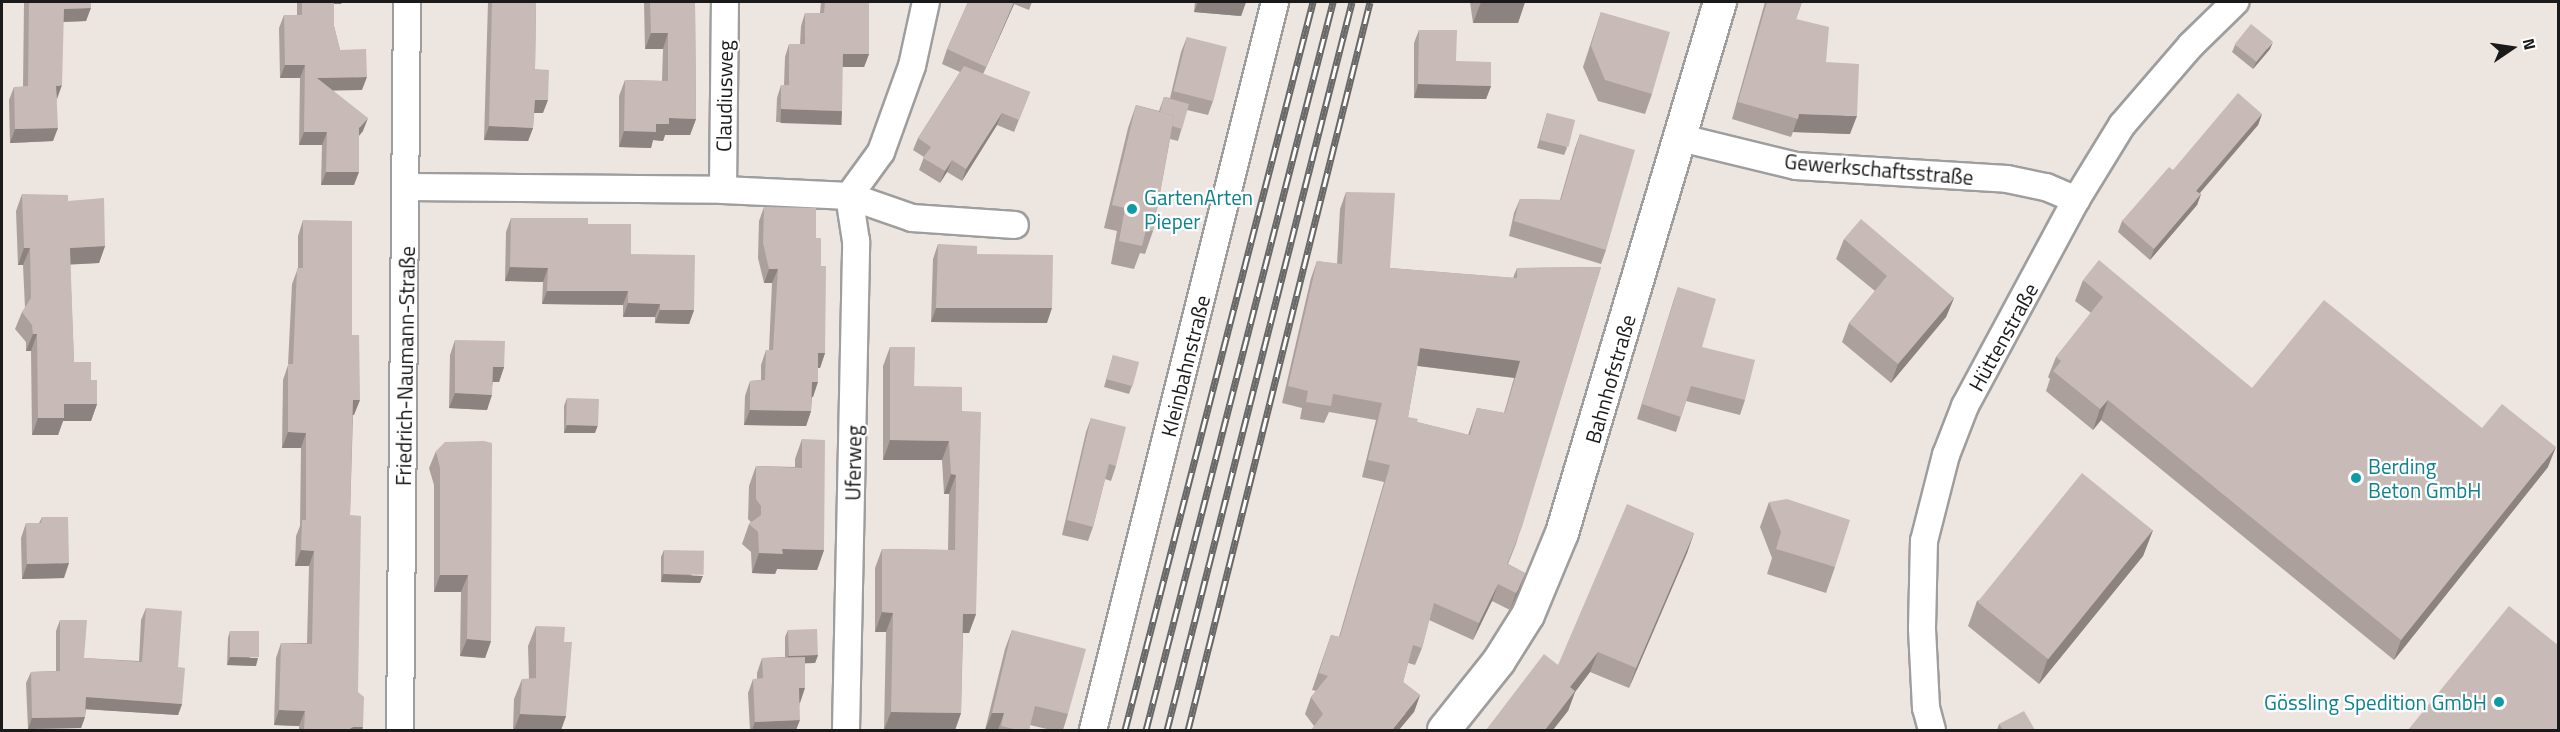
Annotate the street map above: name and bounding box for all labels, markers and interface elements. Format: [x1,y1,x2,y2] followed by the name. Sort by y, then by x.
[2482,18,2542,78] north arrow
[2517,36,2542,52] text: N
[710,40,738,152] street label: Claudiusweg
[1783,148,1975,190] street label: Gewerkschaftsstraße
[1144,184,1253,234] place label: GartenArten Pieper
[1125,202,1139,216] marker: GartenArten Pieper
[390,246,420,486] street label: Friedrich-Naumann-Straße
[1963,279,2043,395] street label: Hüttenstraße
[1155,293,1215,439] street label: Kleinbahnstraße
[1580,312,1640,446] street label: Bahnhofstraße
[840,425,866,501] street label: Uferweg
[2368,453,2481,503] place label: Berding Beton GmbH
[2349,471,2363,485] marker: Berding Beton GmbH
[2264,689,2487,715] place label: Gössling Spedition GmbH
[2492,695,2506,709] marker: Gössling Spedition GmbH

